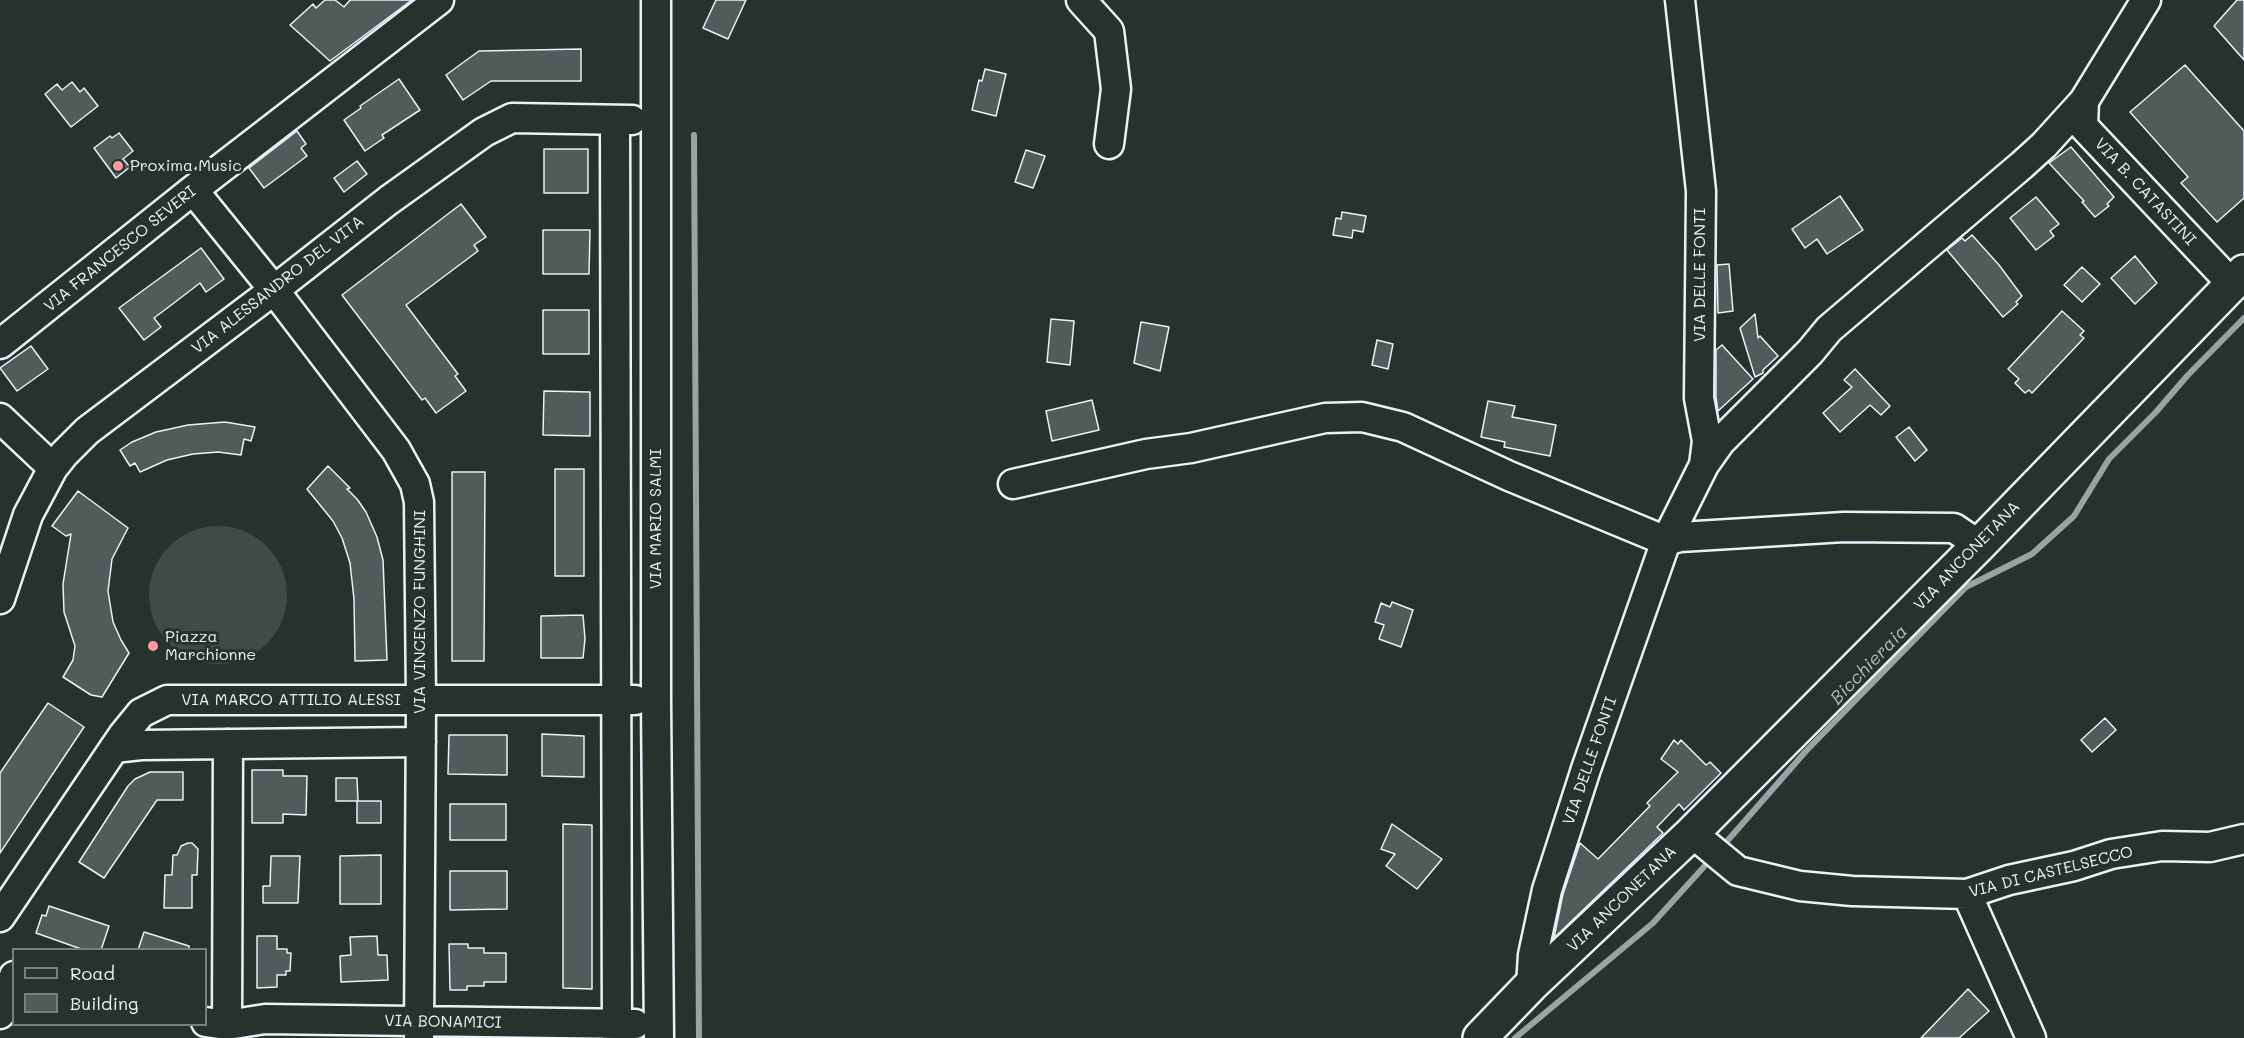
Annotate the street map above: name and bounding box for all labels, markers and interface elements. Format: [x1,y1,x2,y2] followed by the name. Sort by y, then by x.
[2090,134,2200,250] street label: VIA B. CATASTINI
[130,156,242,176] place label: Proxima Music
[111,159,125,173] marker: Proxima Music
[40,182,200,316] street label: VIA FRANCESCO SEVERI
[1690,208,1710,342] street label: VIA DELLE FONTI
[188,212,368,358] street label: VIA ALESSANDRO DEL VITA
[646,449,666,589] street label: VIA MARIO SALMI
[1910,497,2024,615] street label: VIA ANCONETANA
[410,510,430,714] street label: VIA VINCENZO FUNGHINI
[1826,621,1912,709] water label: Bicchieraia
[165,627,256,665] place label: Piazza Marchionne
[146,639,160,653] marker: Piazza Marchionne
[181,690,401,710] street label: VIA MARCO ATTILIO ALESSI
[1559,694,1621,828] street label: VIA DELLE FONTI
[1563,842,1681,956] street label: VIA ANCONETANA
[1967,842,2135,902] street label: VIA DI CASTELSECCO
[12,948,207,1026] legend
[70,961,115,985] text: Road
[70,991,138,1015] text: Building
[384,1011,502,1033] street label: VIA BONAMICI

